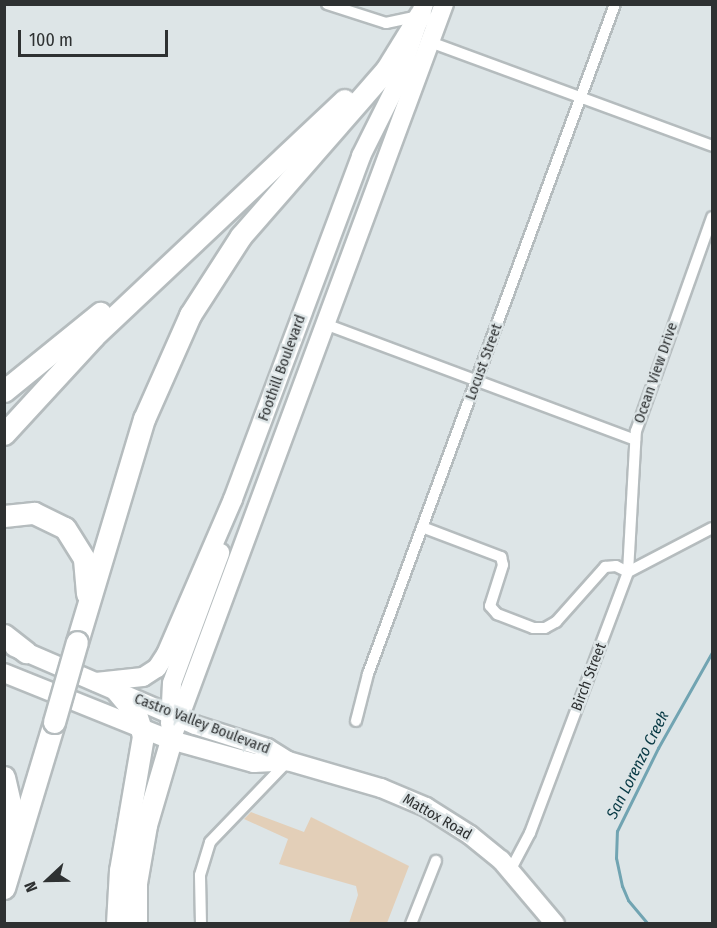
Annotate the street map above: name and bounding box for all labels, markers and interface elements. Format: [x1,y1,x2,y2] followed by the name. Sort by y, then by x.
[21,18,171,56] scale bar
[29,29,73,51] text: 100 m
[254,312,310,424] street label: Foothill Boulevard
[630,320,682,426] street label: Ocean View Drive
[462,321,506,403] street label: Locust Street
[568,640,610,714] street label: Birch Street
[132,690,272,758] street label: Castro Valley Boulevard
[603,708,673,822] water label: San Lorenzo Creek
[399,790,475,844] street label: Mattox Road
[18,850,78,910] north arrow
[20,879,41,895] text: N

